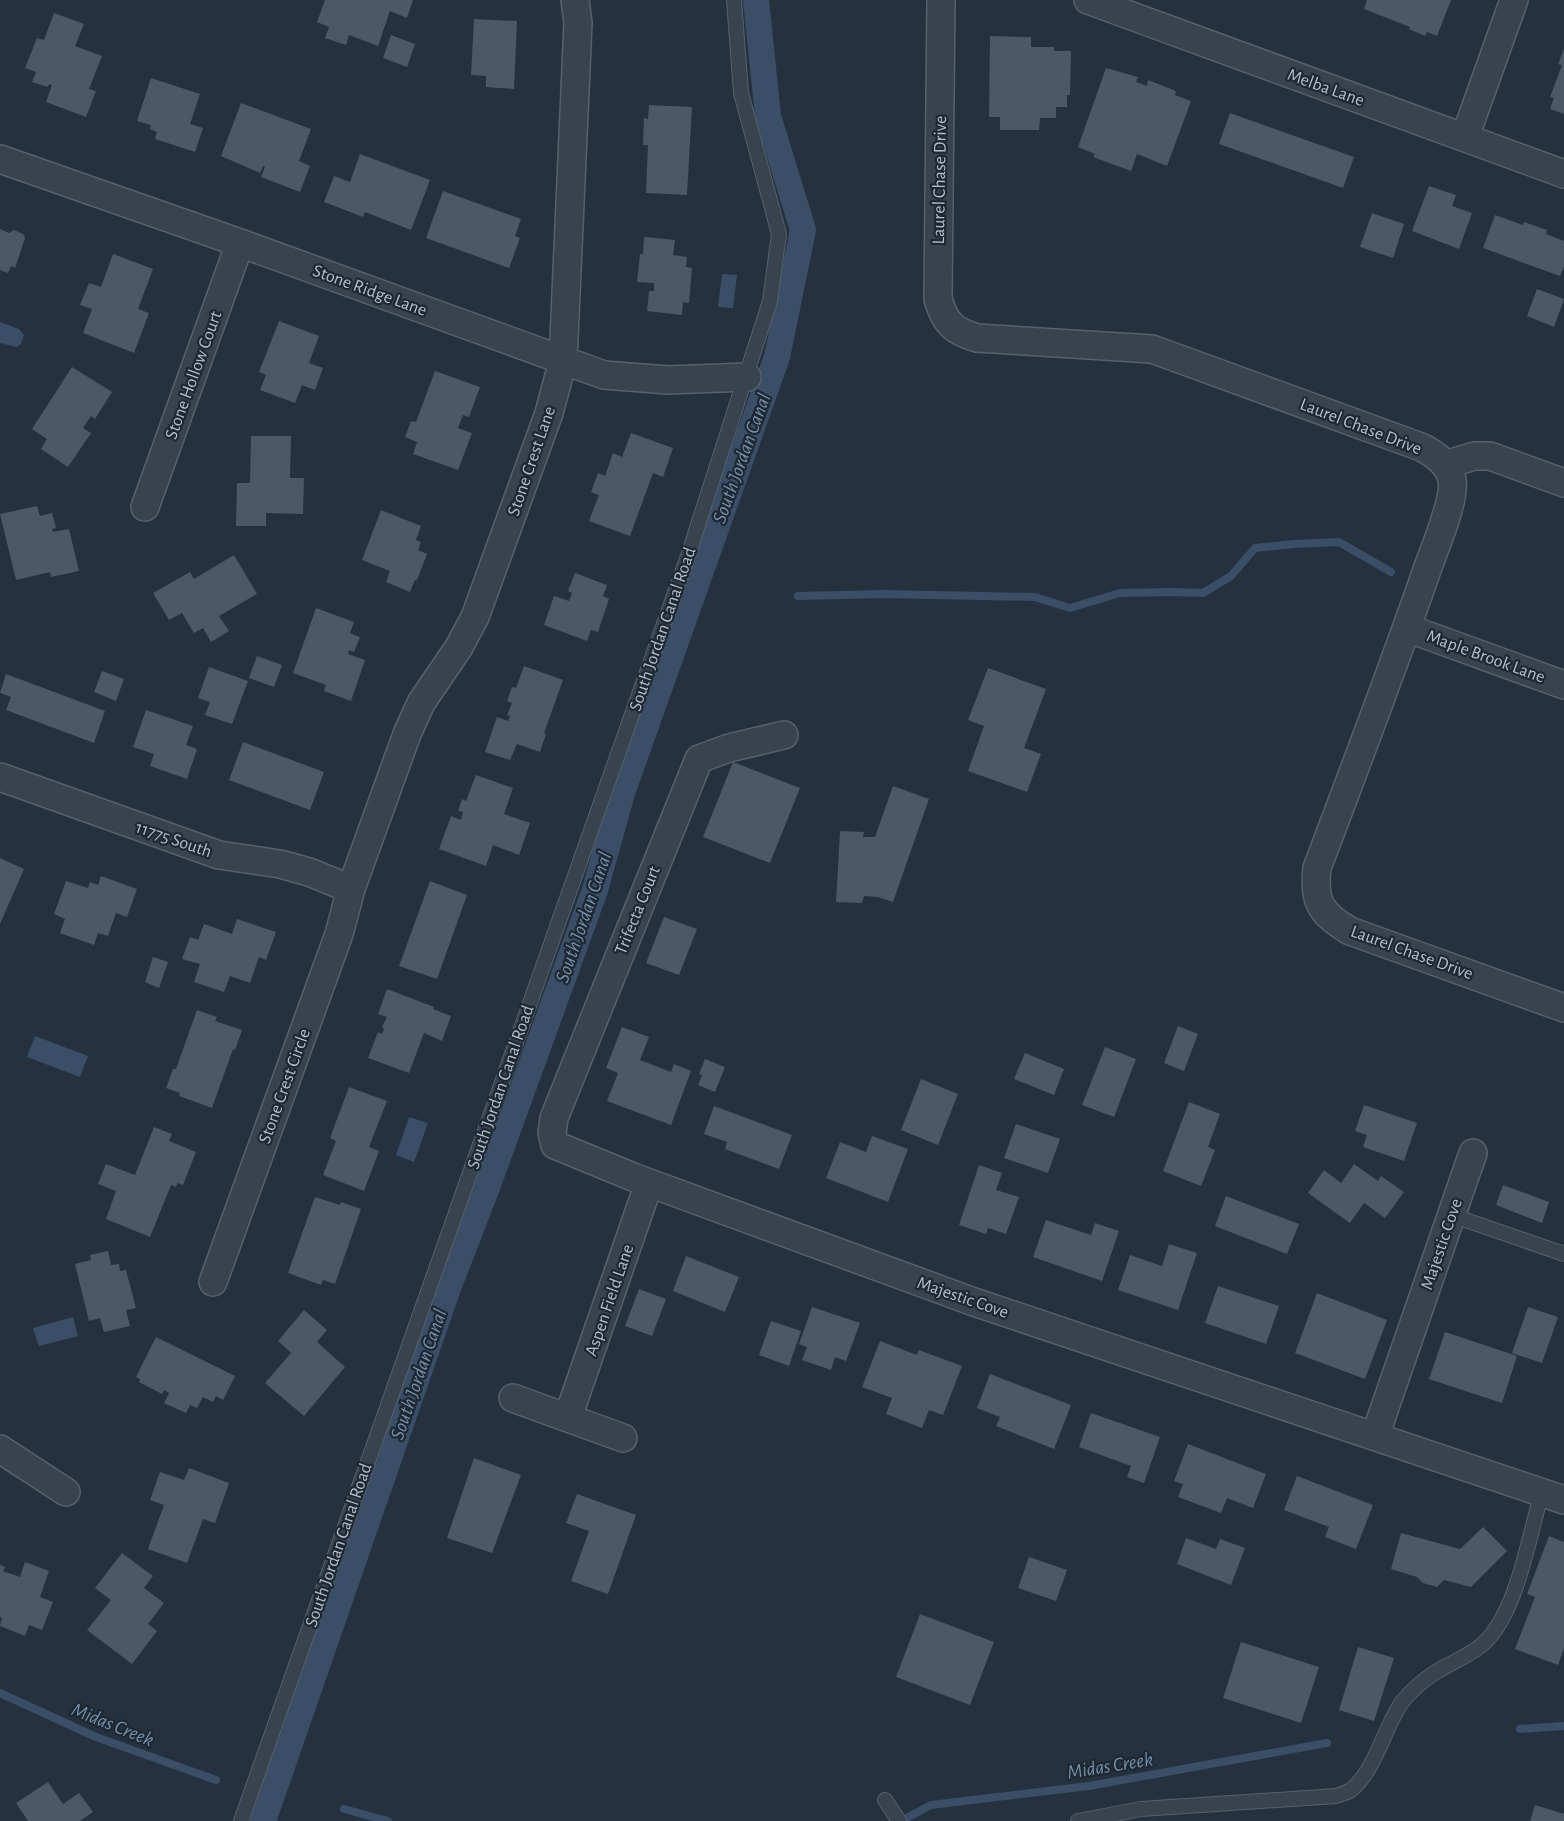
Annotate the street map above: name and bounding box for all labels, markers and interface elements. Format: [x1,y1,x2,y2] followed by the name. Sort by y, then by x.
[1285,66,1366,110] street label: Melba Lane
[930,116,950,245] street label: Laurel Chase Drive
[310,262,429,320] street label: Stone Ridge Lane
[162,309,226,442] street label: Stone Hollow Court
[709,391,775,526] water label: South Jordan Canal
[1297,395,1424,458] street label: Laurel Chase Drive
[505,404,559,519] street label: Stone Crest Lane
[626,545,699,714] street label: South Jordan Canal Road
[1424,627,1547,687] street label: Maple Brook Lane
[133,819,214,861] street label: 11775 South
[552,849,616,985] water label: South Jordan Canal
[612,863,664,957] street label: Trifecta Court
[1348,922,1475,983] street label: Laurel Chase Drive
[464,1003,537,1172] street label: South Jordan Canal Road
[256,1026,314,1146] street label: Stone Crest Circle
[1418,1196,1466,1292] street label: Majestic Cove
[582,1242,638,1359] street label: Aspen Field Lane
[915,1274,1011,1322] street label: Majestic Cove
[387,1306,451,1442] water label: South Jordan Canal
[302,1461,375,1630] street label: South Jordan Canal Road
[69,1699,157,1750] water label: Midas Creek
[1066,1749,1155,1783] water label: Midas Creek

